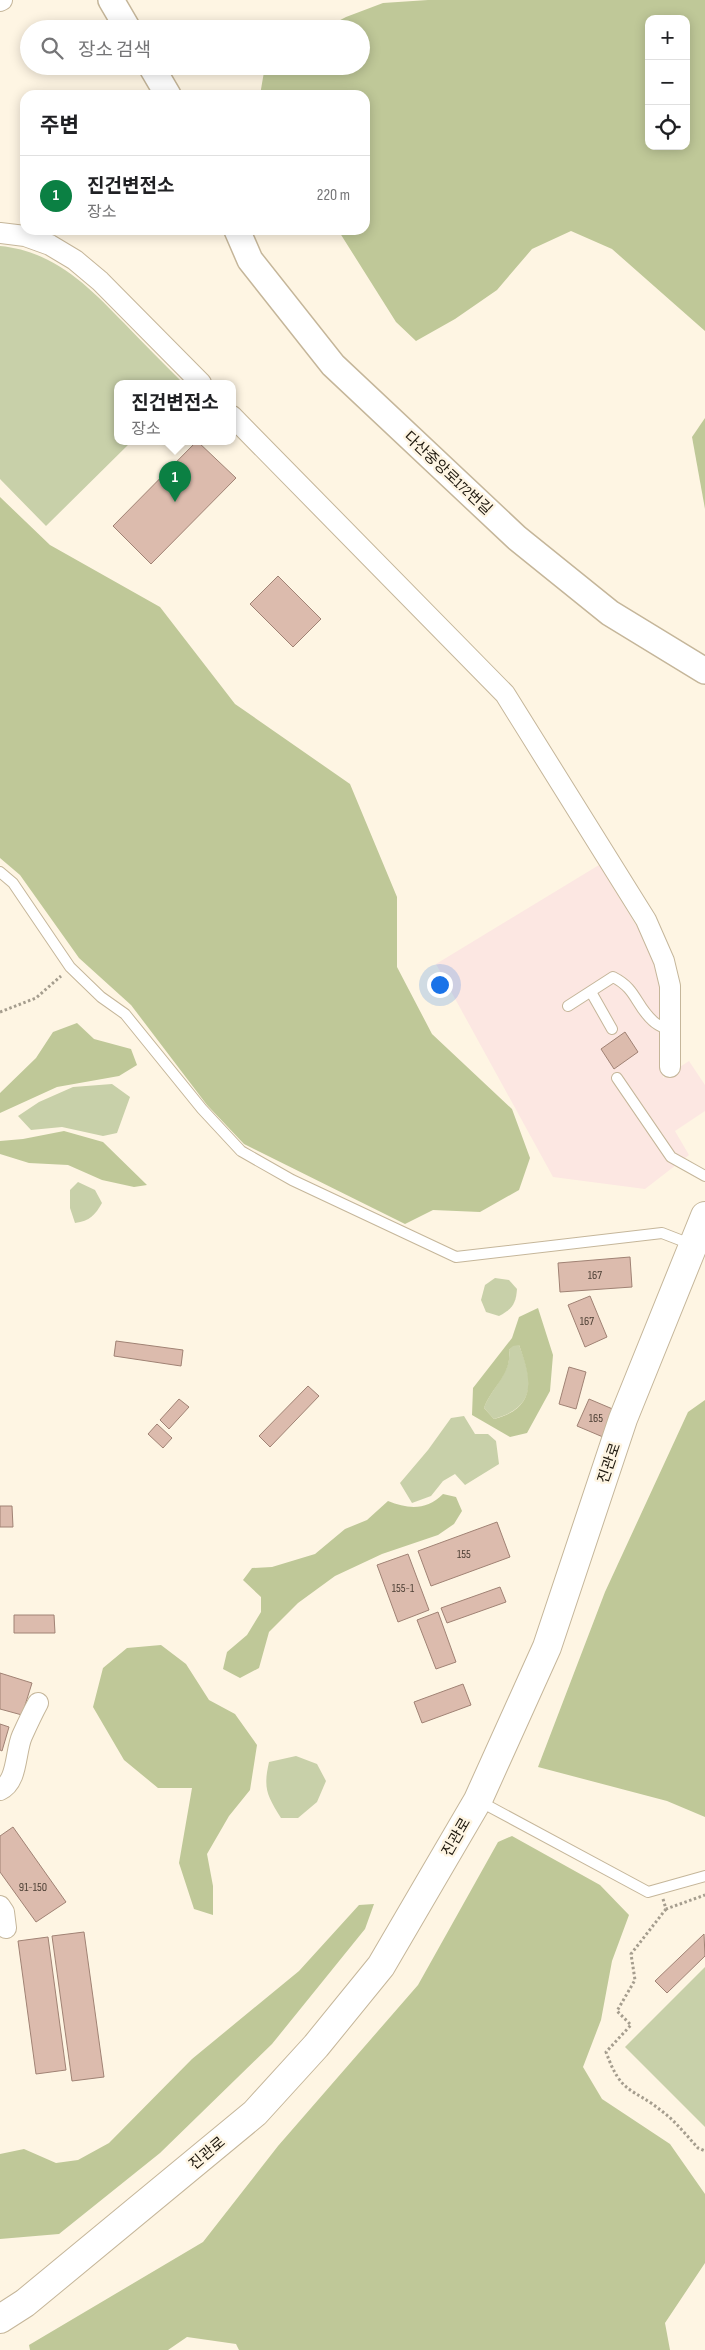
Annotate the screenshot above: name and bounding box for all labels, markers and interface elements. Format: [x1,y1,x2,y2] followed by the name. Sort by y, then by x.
[645,15,690,150] map controls
[645,15,690,60] button: +
[20,20,370,75] search box
[38,34,66,62] icon: search
[78,39,151,62] text: 장소 검색
[645,60,690,105] button: −
[645,105,690,150] button: locate
[40,113,79,138] text: 주변
[87,175,174,198] text: 진건변전소
[53,186,59,205] text: 1
[317,186,350,205] text: 220 m
[87,203,116,222] text: 장소
[114,380,236,445] popup
[131,392,219,415] text: 진건변전소
[131,420,161,439] text: 장소
[399,428,496,519] street label: 다산중앙로172번길
[159,461,191,502] pin: 1
[427,972,453,998] your location
[588,1268,602,1283] house number: 167
[580,1314,594,1329] house number: 167
[589,1411,603,1426] house number: 165
[594,1440,625,1486] street label: 진관로
[457,1547,471,1562] house number: 155
[392,1581,415,1596] house number: 155-1
[438,1815,475,1860] street label: 진관로
[19,1880,47,1895] house number: 91-150
[185,2133,229,2174] street label: 진관로

